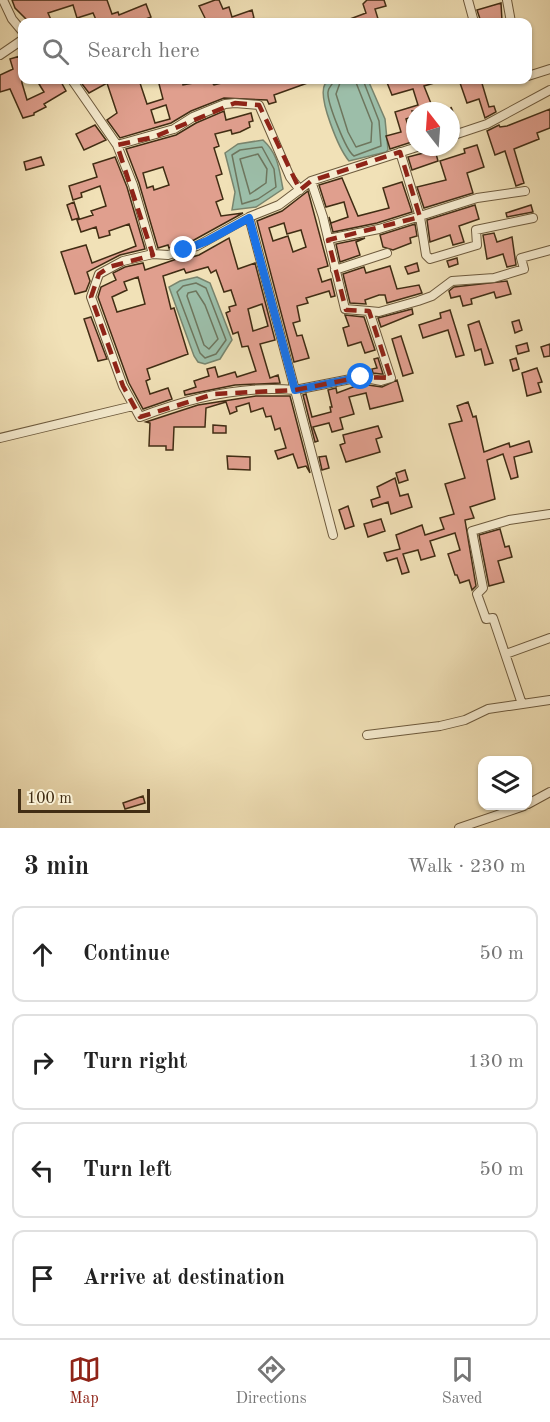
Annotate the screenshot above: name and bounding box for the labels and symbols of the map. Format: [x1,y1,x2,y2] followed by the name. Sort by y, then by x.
[406,102,460,156] north arrow
[170,236,196,262] route end
[347,363,373,389] route start
[18,786,150,814] scale bar

